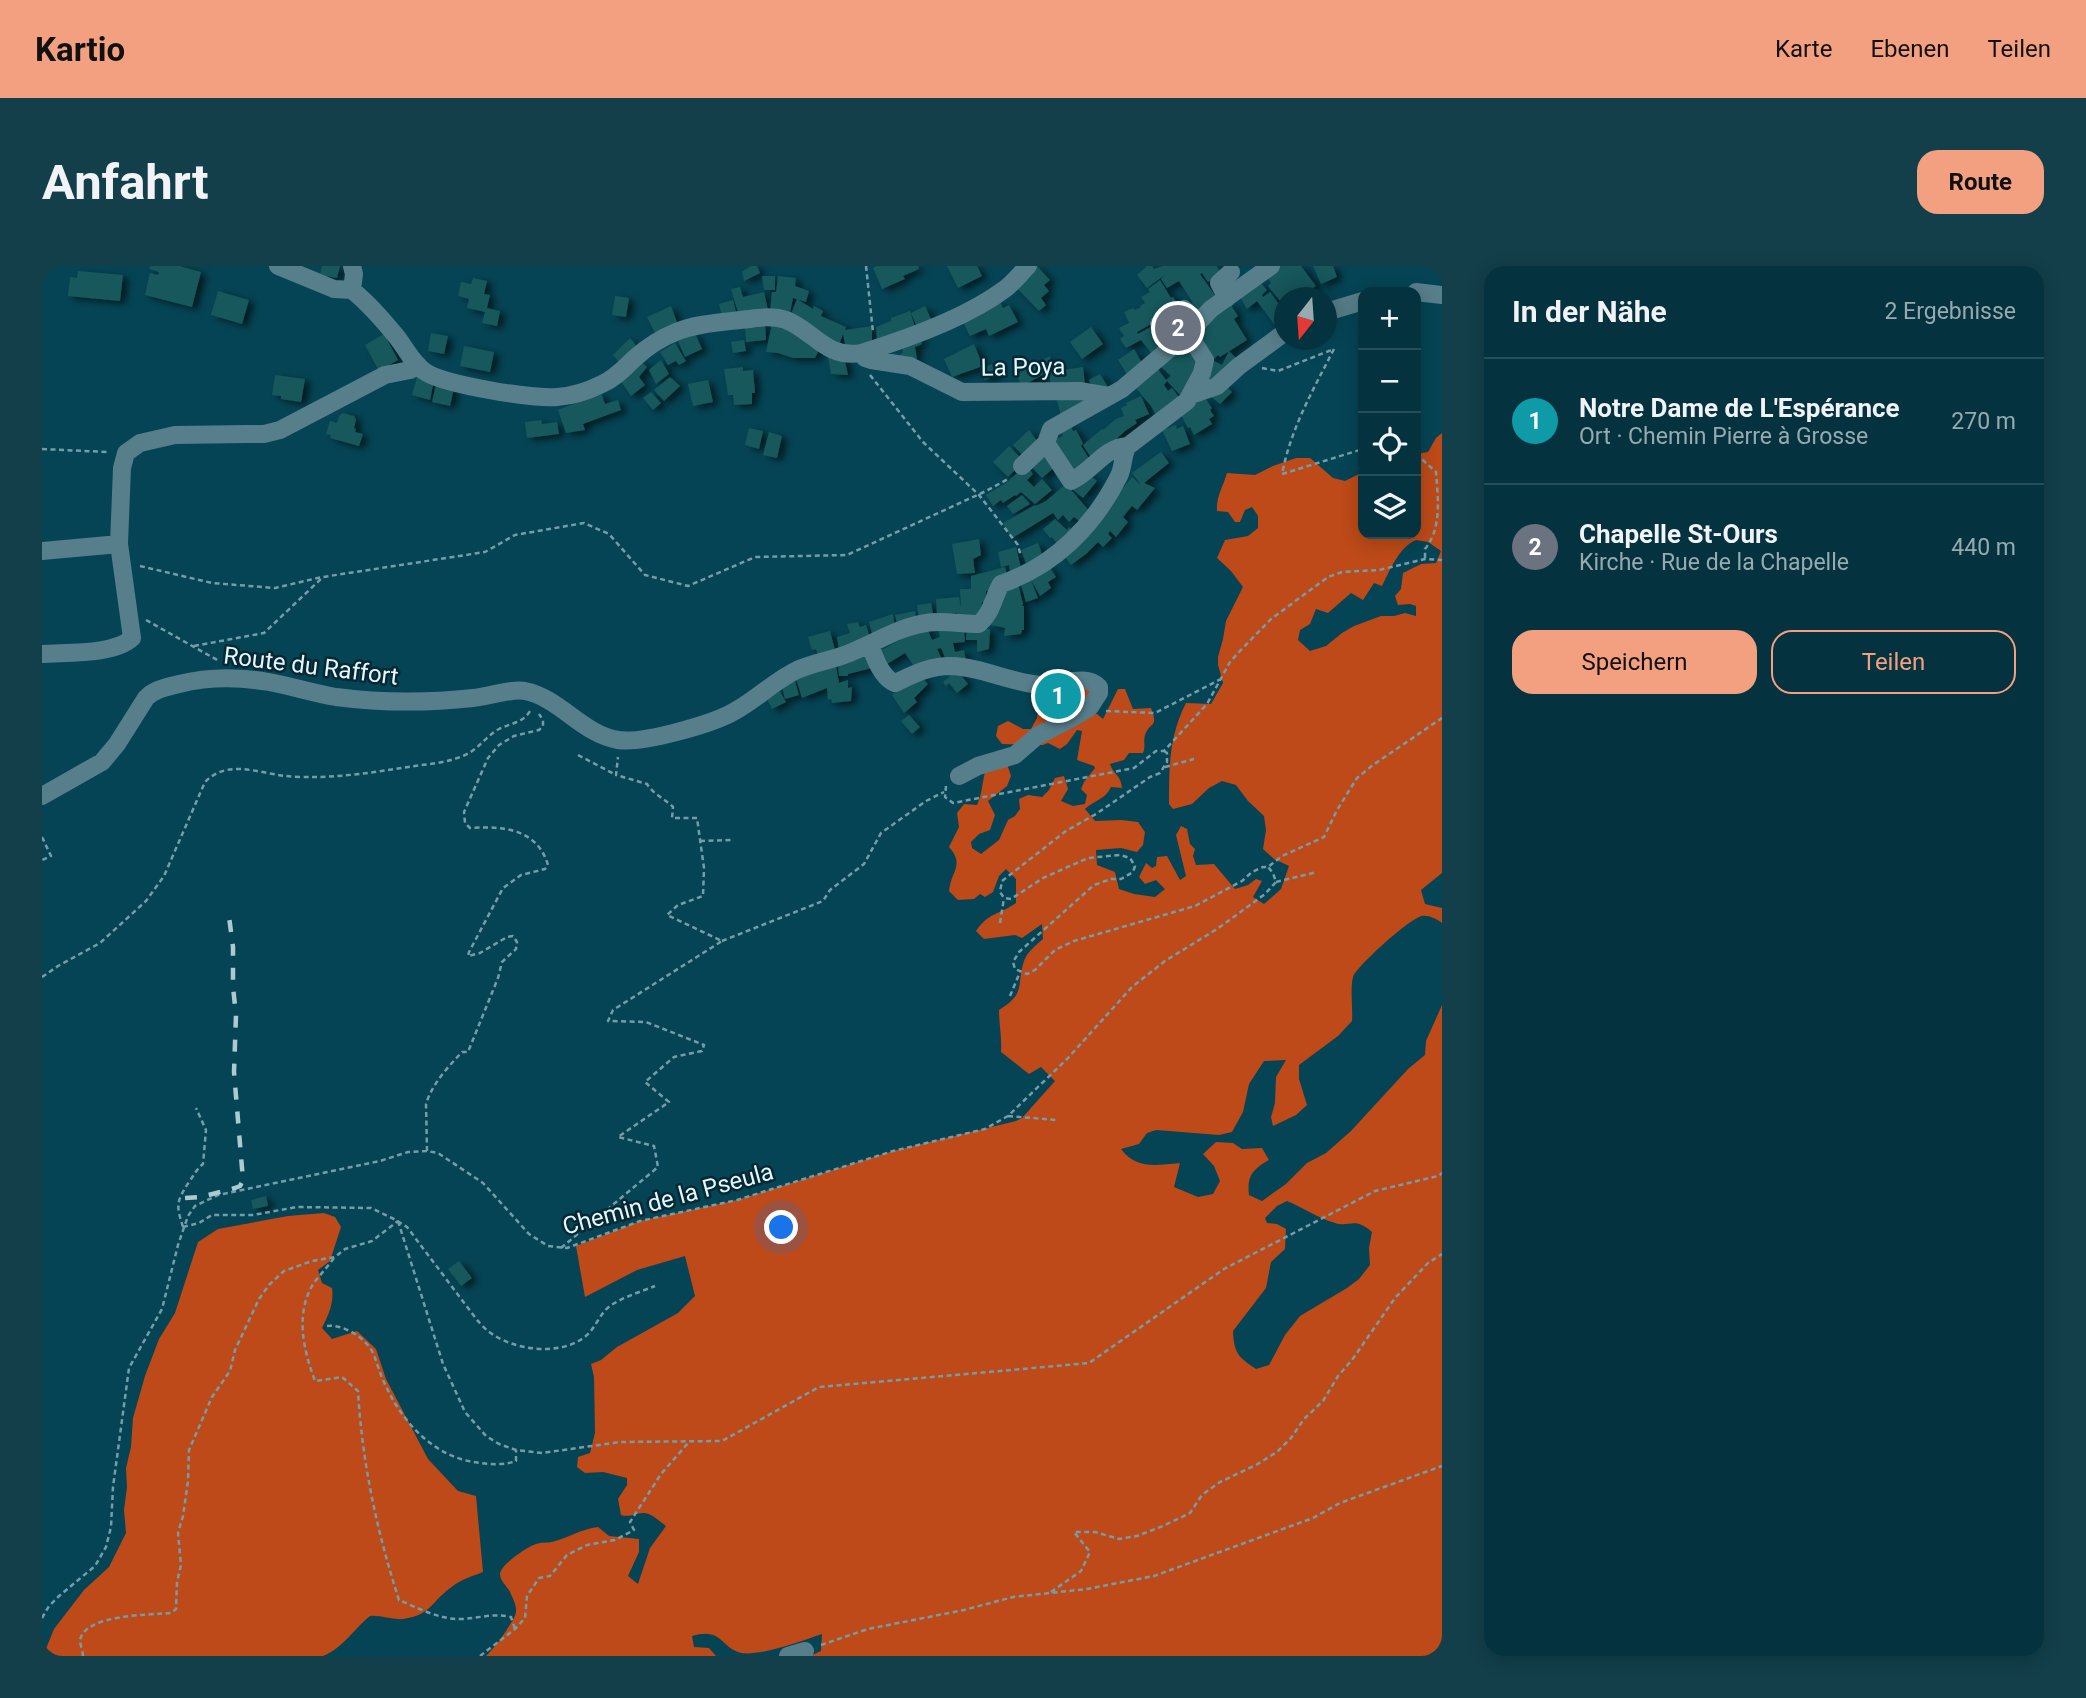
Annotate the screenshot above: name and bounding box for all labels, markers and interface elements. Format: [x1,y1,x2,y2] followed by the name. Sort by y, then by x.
[35,30,125,69] text: Kartio
[1775,35,1832,63] text: Karte
[1870,35,1949,63] text: Ebenen
[1987,35,2051,63] text: Teilen
[1917,150,2044,214] button: Route
[42,154,209,211] text: Anfahrt
[1274,287,1337,350] north arrow
[1358,287,1421,539] map controls
[1358,287,1421,350] button: +
[1512,294,1667,329] text: In der Nähe
[1884,298,2016,325] text: 2 Ergebnisse
[1155,302,1201,354] pin: 2
[1358,350,1421,413] button: −
[980,352,1066,382] street label: La Poya
[1579,393,1900,423] text: Notre Dame de L'Espérance
[1528,408,1542,435] text: 1
[1951,408,2016,435] text: 270 m
[1358,413,1421,476] button: locate
[1579,423,1868,450] text: Ort · Chemin Pierre à Grosse
[1358,476,1421,539] button: layers
[1579,519,1778,549] text: Chapelle St-Ours
[1528,534,1542,561] text: 2
[1951,534,2016,561] text: 440 m
[1579,549,1849,576] text: Kirche · Rue de la Chapelle
[1512,630,1757,694] button: Speichern
[1771,630,2016,694] button: Teilen
[222,641,400,691] street label: Route du Raffort
[1035,670,1081,722] pin: 1
[560,1157,776,1241] street label: Chemin de la Pseula
[764,1210,798,1244] your location

